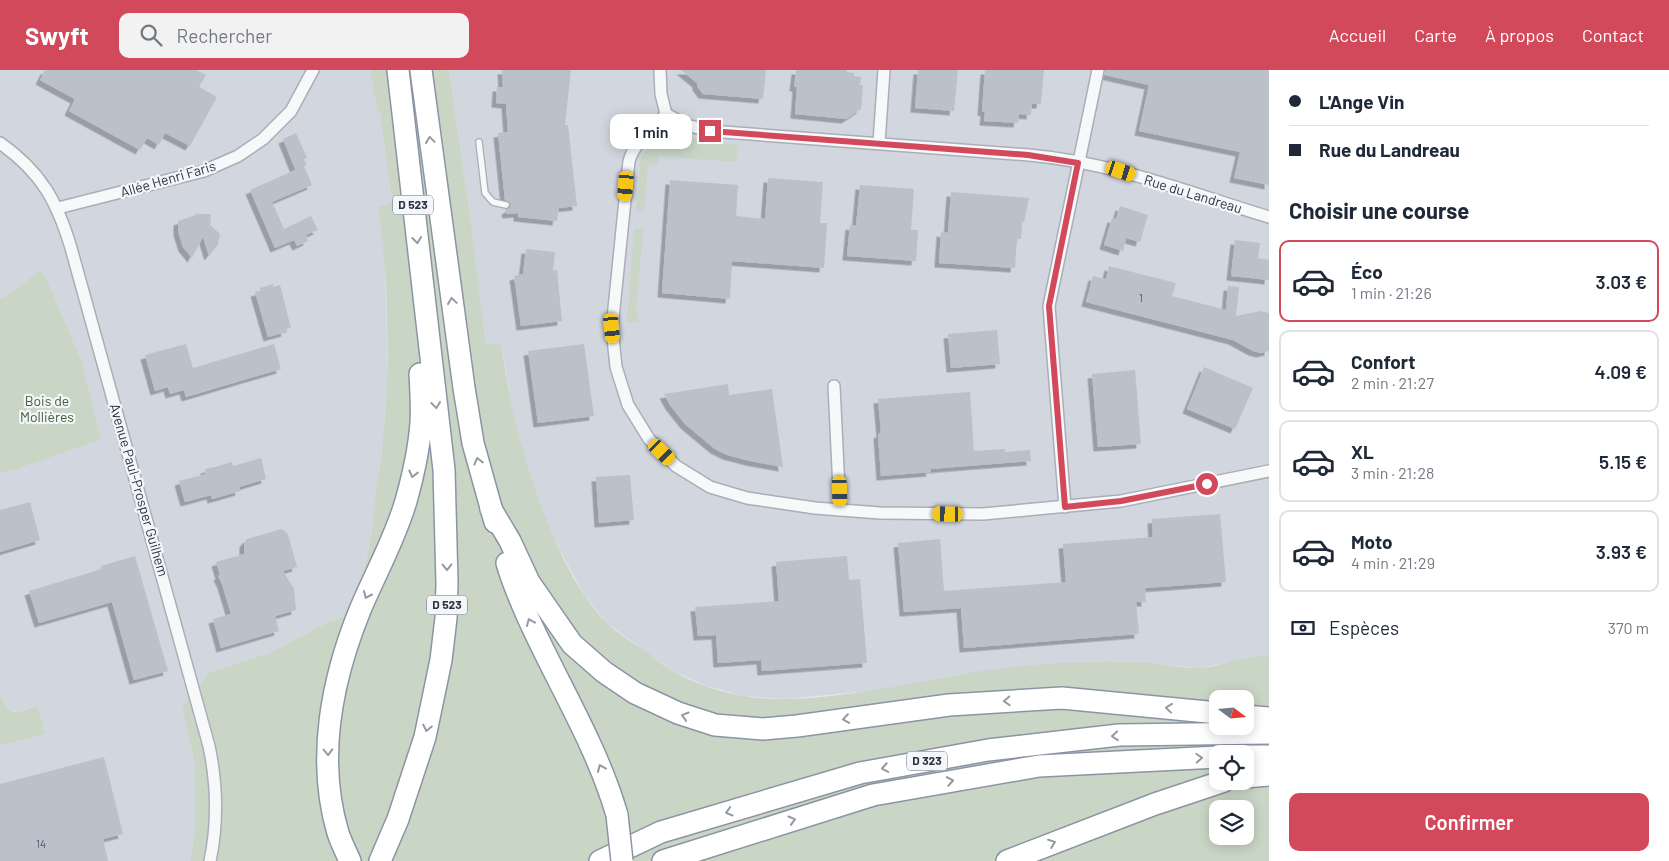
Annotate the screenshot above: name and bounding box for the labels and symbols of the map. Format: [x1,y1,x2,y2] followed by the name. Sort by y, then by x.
[610,114,692,148] callout: 1 min
[699,120,721,142] route end
[425,136,436,144] one-way arrow
[118,157,218,200] street label: Allée Henri Faris
[1104,159,1137,183] car
[617,170,634,202] car
[1142,171,1244,216] street label: Rue du Landreau
[393,196,433,214] road number: D 523
[411,236,422,244] one-way arrow
[1139,291,1143,304] house number: 1
[447,297,458,305] one-way arrow
[602,312,621,344] car
[20,392,74,425] park label: Bois de Mollières
[107,401,172,578] street label: Avenue Paul-Prosper Guilhem
[430,402,441,410] one-way arrow
[645,436,678,468] car
[473,457,484,466] one-way arrow
[408,469,419,478] one-way arrow
[1196,473,1218,495] route start
[831,476,848,506] car
[932,506,963,522] car
[442,564,452,572] one-way arrow
[362,590,373,599] one-way arrow
[427,596,467,614] road number: D 523
[526,618,537,627] one-way arrow
[1209,690,1254,735] north arrow
[1003,696,1011,707] one-way arrow
[1165,703,1173,714] one-way arrow
[682,711,690,721] one-way arrow
[841,714,850,724] one-way arrow
[422,724,433,733] one-way arrow
[1111,730,1119,741] one-way arrow
[323,748,334,756] one-way arrow
[907,751,947,770] road number: D 323
[1195,752,1203,763] one-way arrow
[881,763,890,773] one-way arrow
[597,764,608,773] one-way arrow
[946,777,954,787] one-way arrow
[725,807,734,817] one-way arrow
[788,815,796,825] one-way arrow
[36,837,46,850] house number: 14
[1048,839,1056,849] one-way arrow

